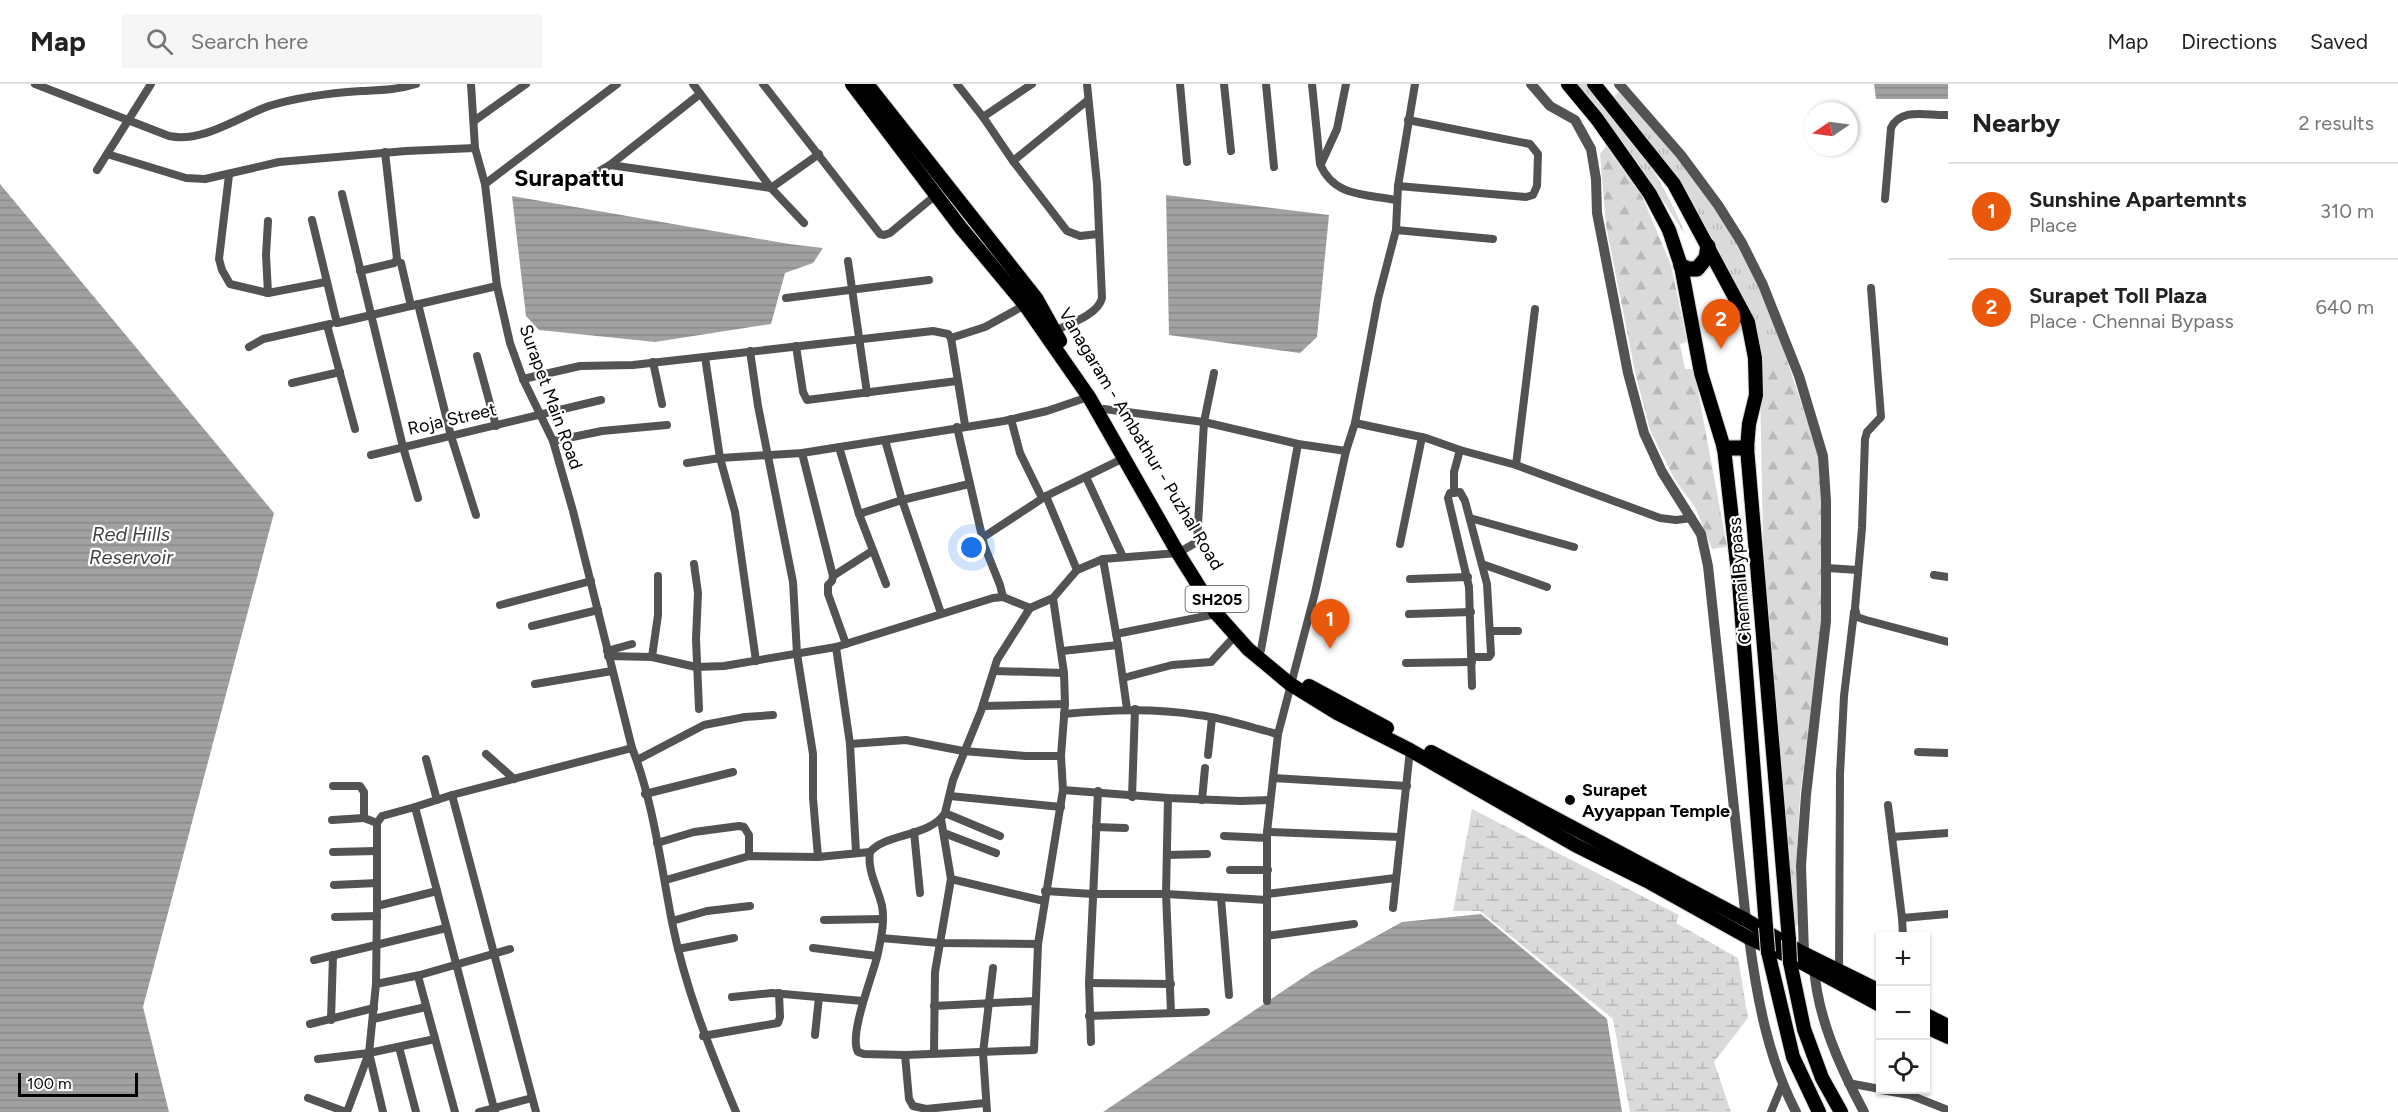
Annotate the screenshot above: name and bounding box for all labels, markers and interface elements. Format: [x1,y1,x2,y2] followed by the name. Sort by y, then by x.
[122,14,542,68] search box
[30,24,86,58] text: Map
[143,25,176,58] icon: search
[191,28,308,55] text: Search here
[2107,29,2148,54] text: Map
[2181,29,2277,54] text: Directions
[2310,29,2368,54] text: Saved
[1804,102,1858,156] north arrow
[1972,107,2060,139] text: Nearby
[2298,111,2374,135] text: 2 results
[514,163,624,192] district label: Surapattu
[2029,186,2246,213] text: Sunshine Apartemnts
[1987,199,1996,223] text: 1
[2320,199,2374,223] text: 310 m
[2029,213,2077,237] text: Place
[2029,282,2207,309] text: Surapet Toll Plaza
[1986,295,1997,319] text: 2
[2315,295,2374,319] text: 640 m
[1702,300,1740,349] pin: 2
[1054,304,1228,574] street label: Vanagaram - Ambathur - Puzhal Road
[2029,309,2234,333] text: Place · Chennai Bypass
[515,322,587,472] street label: Surapet Main Road
[405,398,499,440] street label: Roja Street
[1723,516,1757,646] street label: Chennai Bypass
[89,522,174,569] water label: Red Hills Reservoir
[957,533,986,562] your location
[1186,586,1248,612] road number: SH205
[1310,600,1350,649] pin: 1
[1582,779,1730,822] place label: Surapet Ayyappan Temple
[1563,793,1577,807] marker: Surapet Ayyappan Temple
[1876,932,1930,1094] map controls
[1876,932,1930,986] button: +
[1876,986,1930,1040] button: −
[1876,1040,1930,1094] button: locate
[18,1070,138,1098] scale bar
[27,1074,72,1093] text: 100 m

